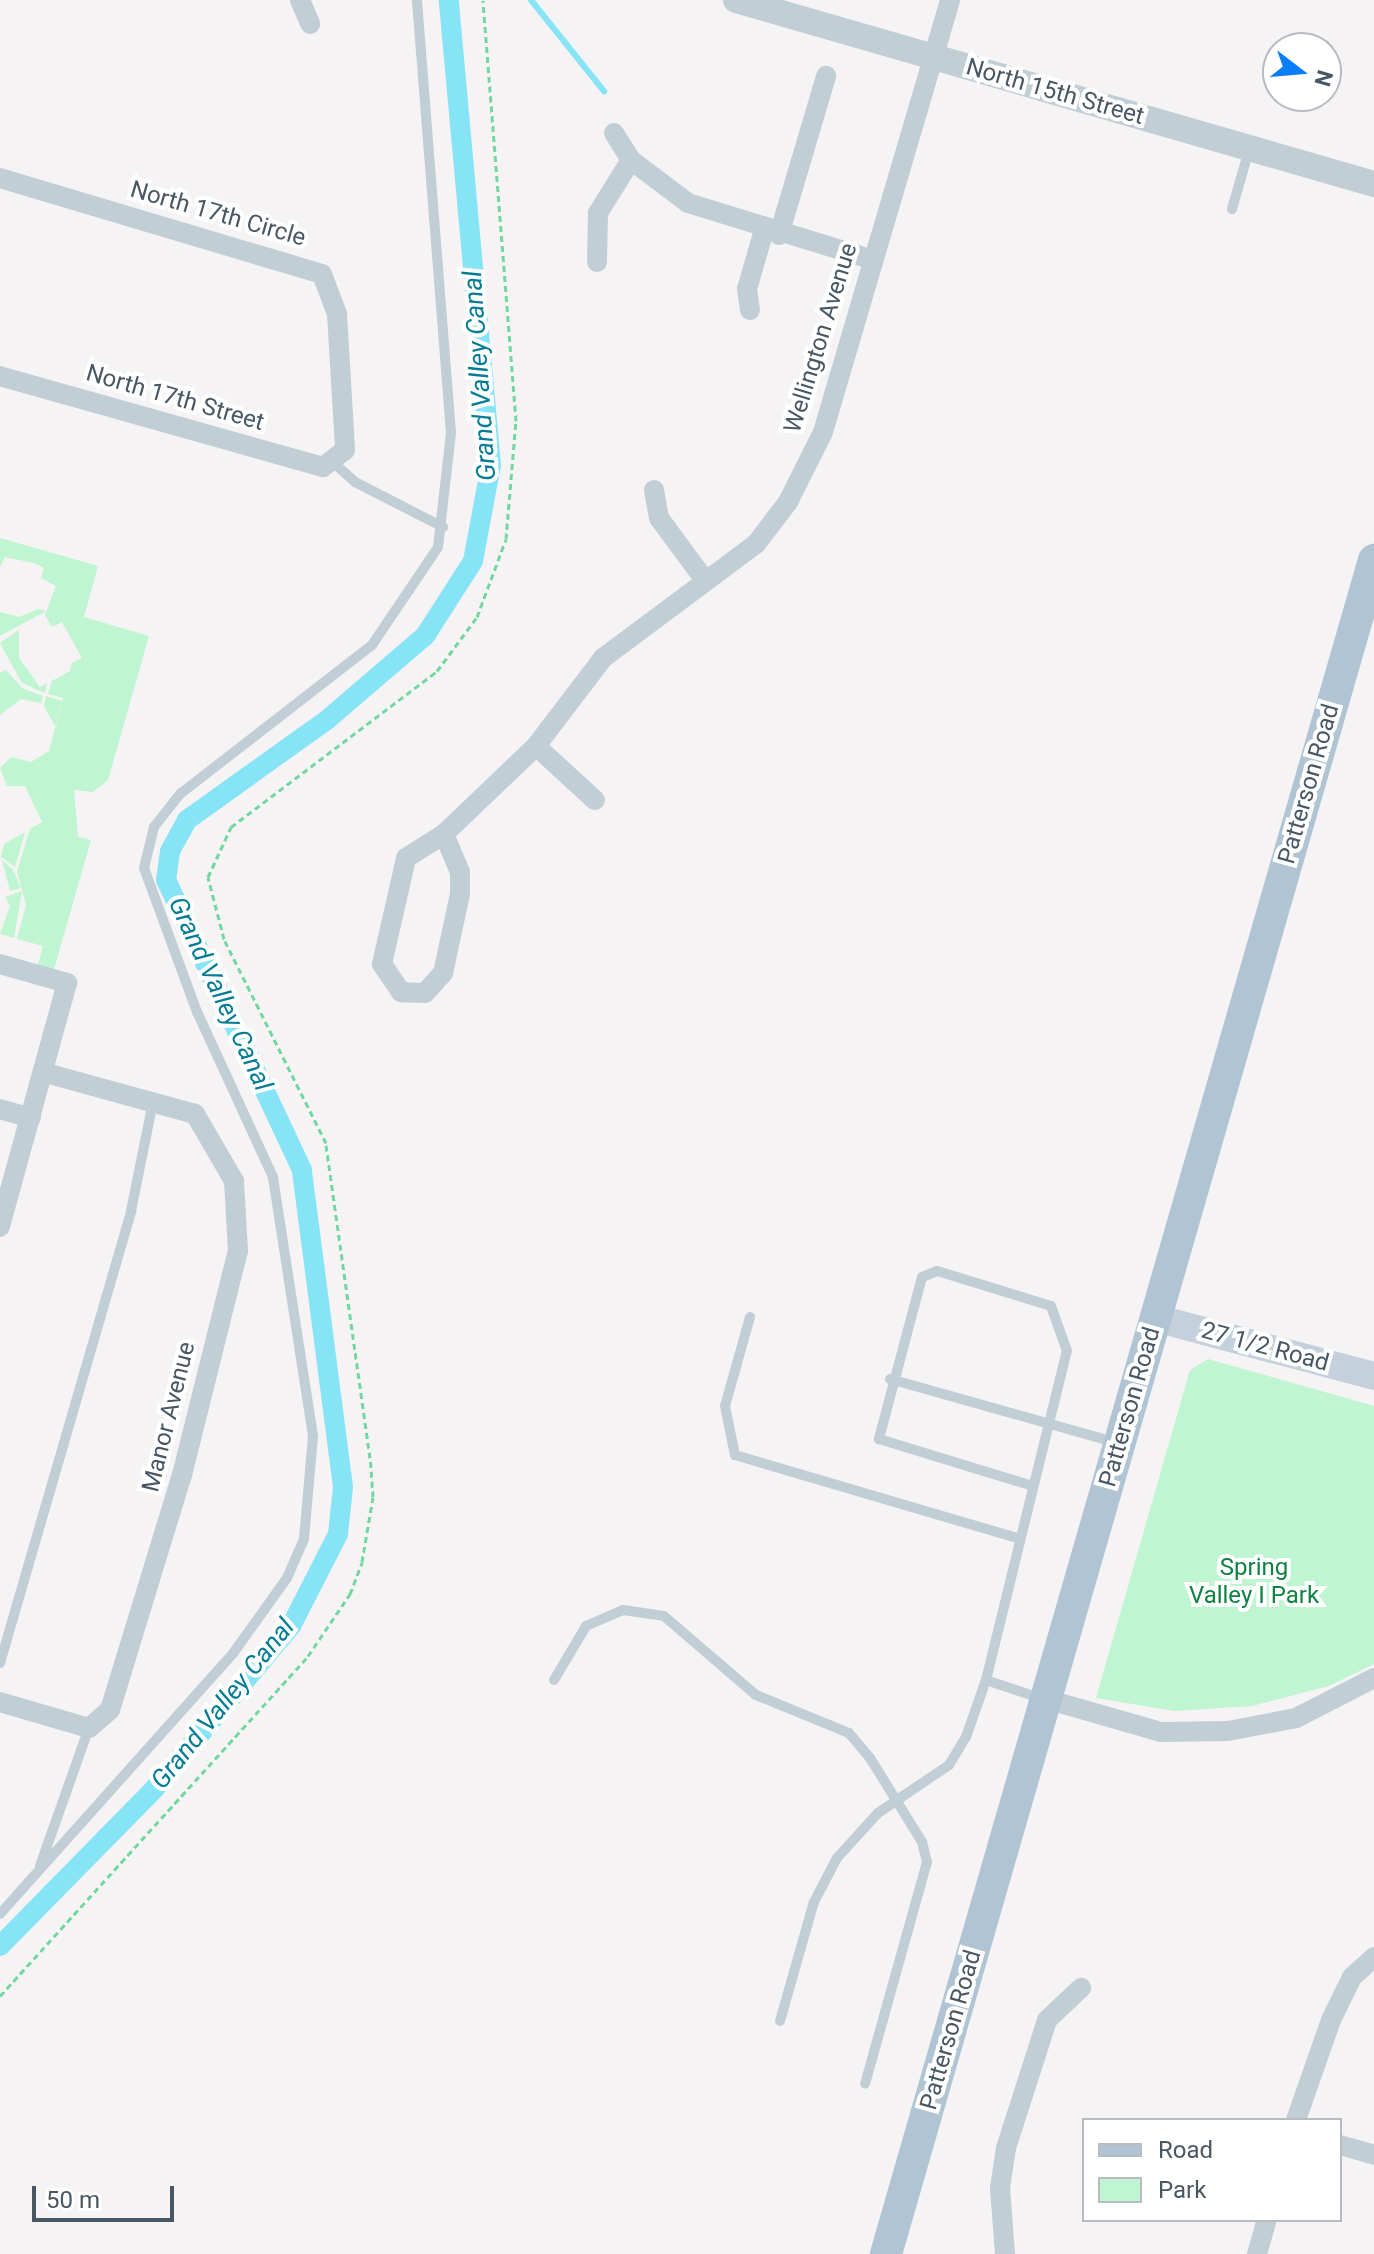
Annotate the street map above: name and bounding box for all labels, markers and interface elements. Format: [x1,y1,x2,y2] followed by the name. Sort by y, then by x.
[1262,32,1342,112] north arrow
[963,53,1147,131] street label: North 15th Street
[1309,67,1338,89] text: N
[127,175,309,253] street label: North 17th Circle
[778,240,864,436] street label: Wellington Avenue
[457,270,503,482] water label: Grand Valley Canal
[83,359,267,437] street label: North 17th Street
[1272,701,1346,867] street label: Patterson Road
[161,892,279,1096] water label: Grand Valley Canal
[1198,1316,1332,1378] street label: 27 1/2 Road
[1093,1324,1167,1490] street label: Patterson Road
[136,1339,202,1495] street label: Manor Avenue
[1189,1554,1319,1610] park label: Spring Valley I Park
[145,1612,301,1796] water label: Grand Valley Canal
[914,1947,988,2113] street label: Patterson Road
[1082,2118,1342,2222] legend
[1158,2136,1213,2164] text: Road
[36,2170,178,2220] scale bar
[1158,2176,1206,2204] text: Park
[46,2186,100,2214] text: 50 m

